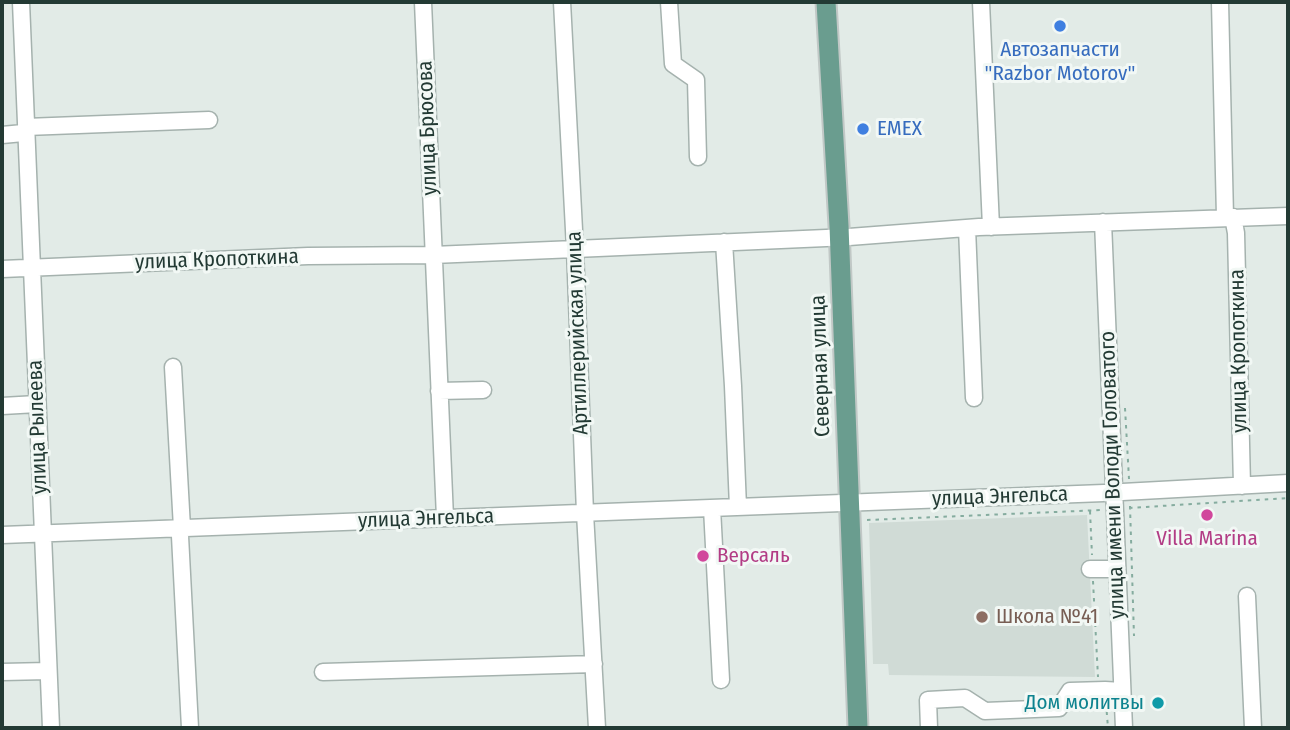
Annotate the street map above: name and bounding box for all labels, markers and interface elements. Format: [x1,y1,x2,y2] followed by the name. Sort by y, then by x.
[1052,18,1068,34] marker: Автозапчасти "Razbor Motorov"
[985,37,1135,87] place label: Автозапчасти "Razbor Motorov"
[413,60,443,196] street label: улица Брюсова
[877,116,922,142] place label: EMEX
[855,121,871,137] marker: EMEX
[562,231,594,435] street label: Артиллерийская улица
[135,245,299,275] street label: улица Кропоткина
[1225,269,1253,433] street label: улица Кропоткина
[806,295,836,437] street label: Северная улица
[1095,331,1131,619] street label: улица имени Володи Головатого
[23,359,53,495] street label: улица Рылеева
[931,482,1069,512] street label: улица Энгельса
[357,504,495,534] street label: улица Энгельса
[1199,507,1215,523] marker: Villa Marina
[1156,526,1258,552] place label: Villa Marina
[717,543,790,569] place label: Версаль
[695,548,711,564] marker: Версаль
[996,604,1098,630] place label: Школа №41
[974,609,990,625] marker: Школа №41
[1025,690,1144,716] place label: Дом молитвы
[1150,695,1166,711] marker: Дом молитвы

